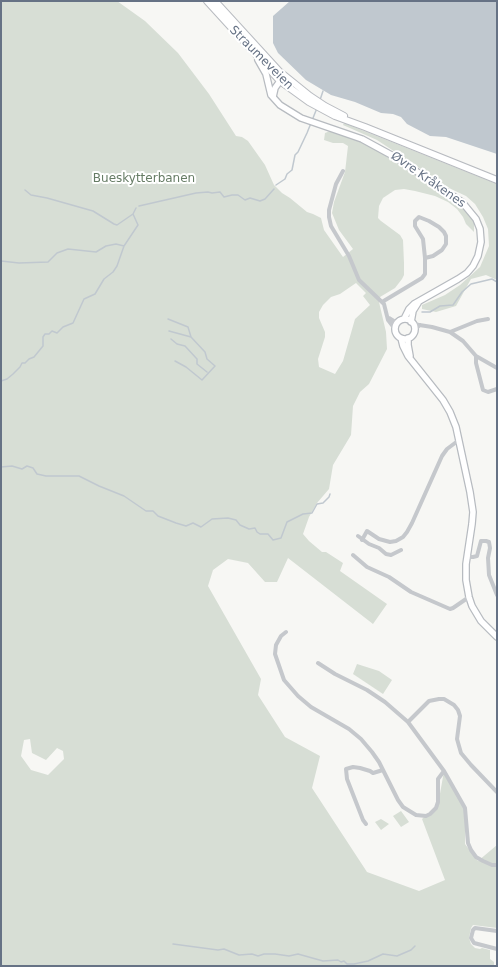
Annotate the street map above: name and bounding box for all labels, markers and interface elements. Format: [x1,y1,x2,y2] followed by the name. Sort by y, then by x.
[226,23,296,93] street label: Straumeveien
[388,149,468,211] street label: Øvre Kråkenes
[93,172,195,186] park label: Bueskytterbanen

